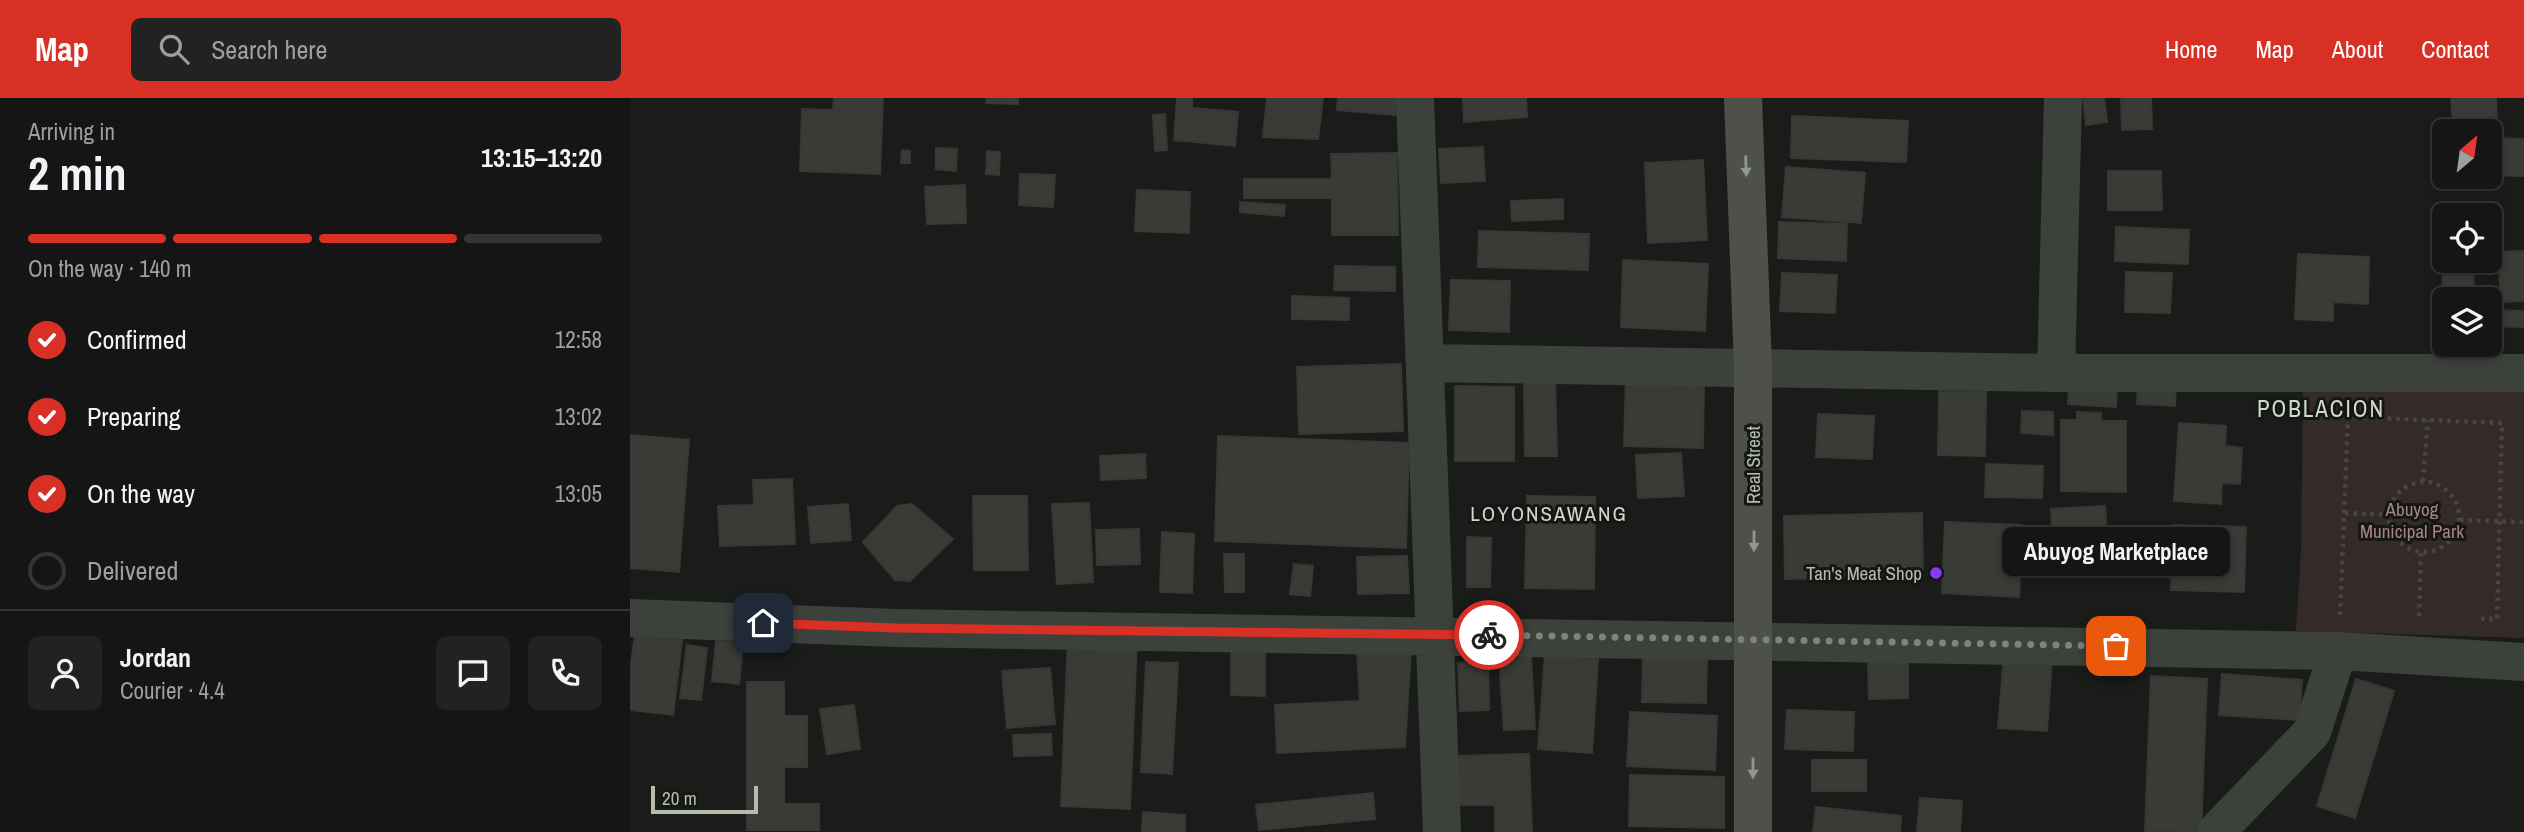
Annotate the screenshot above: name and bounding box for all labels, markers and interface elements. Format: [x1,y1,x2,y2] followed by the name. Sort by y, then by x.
[131,18,621,81] search box
[35,27,89,71] text: Map
[155,30,193,68] icon: search
[211,32,327,67] text: Search here
[2165,33,2217,65] text: Home
[2255,33,2294,65] text: Map
[2332,33,2383,65] text: About
[2421,33,2489,65] text: Contact
[28,116,115,147] text: Arriving in
[2432,119,2502,189] north arrow
[2432,119,2502,357] map controls
[481,140,602,175] text: 13:15–13:20
[28,142,127,204] text: 2 min
[1740,155,1751,177] one-way arrow
[2432,203,2502,273] button: locate
[28,253,192,284] text: On the way · 140 m
[2432,287,2502,357] button: layers
[28,321,66,359] icon: check
[87,322,187,357] text: Confirmed
[555,324,602,355] text: 12:58
[2257,393,2385,424] district label: POBLACION
[28,398,66,436] icon: check
[87,399,181,434] text: Preparing
[555,401,602,432] text: 13:02
[1740,425,1766,504] street label: Real Street
[28,475,66,513] icon: check
[87,476,195,511] text: On the way
[555,478,602,509] text: 13:05
[2360,496,2464,544] park label: Abuyog Municipal Park
[1470,499,1628,528] district label: LOYONSAWANG
[2002,527,2230,576] callout: Abuyog Marketplace
[1748,530,1760,552] one-way arrow
[2024,536,2208,567] text: Abuyog Marketplace
[87,553,178,588] text: Delivered
[1806,560,1922,586] place label: Tan's Meat Shop
[1928,565,1944,581] marker: Tan's Meat Shop
[733,593,793,653] pin
[1454,600,1524,670] courier
[744,604,782,642] icon: home
[1470,616,1508,654] icon: bike
[2086,616,2146,676] pin
[2097,627,2135,665] icon: bag
[28,636,102,710] button: person
[436,636,510,710] button: chat
[528,636,602,710] button: phone
[120,640,191,675] text: Jordan
[120,675,225,706] text: Courier · 4.4
[1747,757,1759,779] one-way arrow
[651,783,758,815] scale bar
[662,785,697,811] text: 20 m

